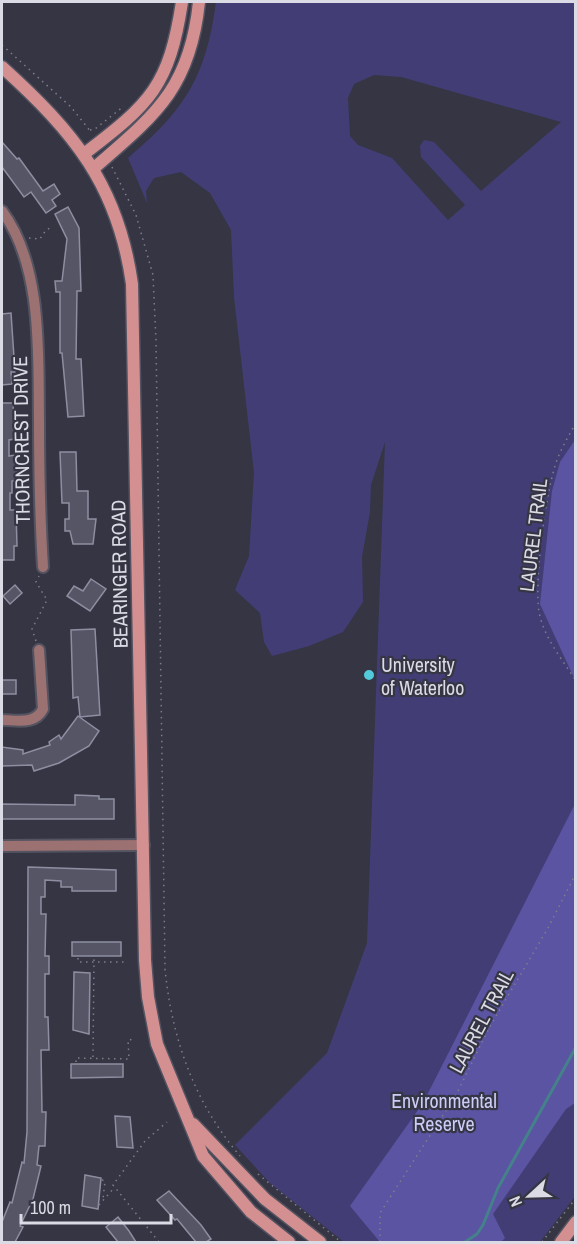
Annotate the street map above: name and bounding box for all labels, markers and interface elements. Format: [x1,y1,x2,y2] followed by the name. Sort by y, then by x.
[6,356,36,524] street label: THORNCREST DRIVE
[513,477,553,593] street label: LAUREL TRAIL
[104,500,134,648] street label: BEARINGER ROAD
[381,651,464,701] place label: University of Waterloo
[362,668,376,682] marker: University of Waterloo
[442,964,520,1078] street label: LAUREL TRAIL
[391,1087,497,1137] park label: Environmental Reserve
[499,1166,559,1226] north arrow
[21,1187,171,1225] scale bar
[503,1193,527,1210] text: N
[30,1195,71,1220] text: 100 m

